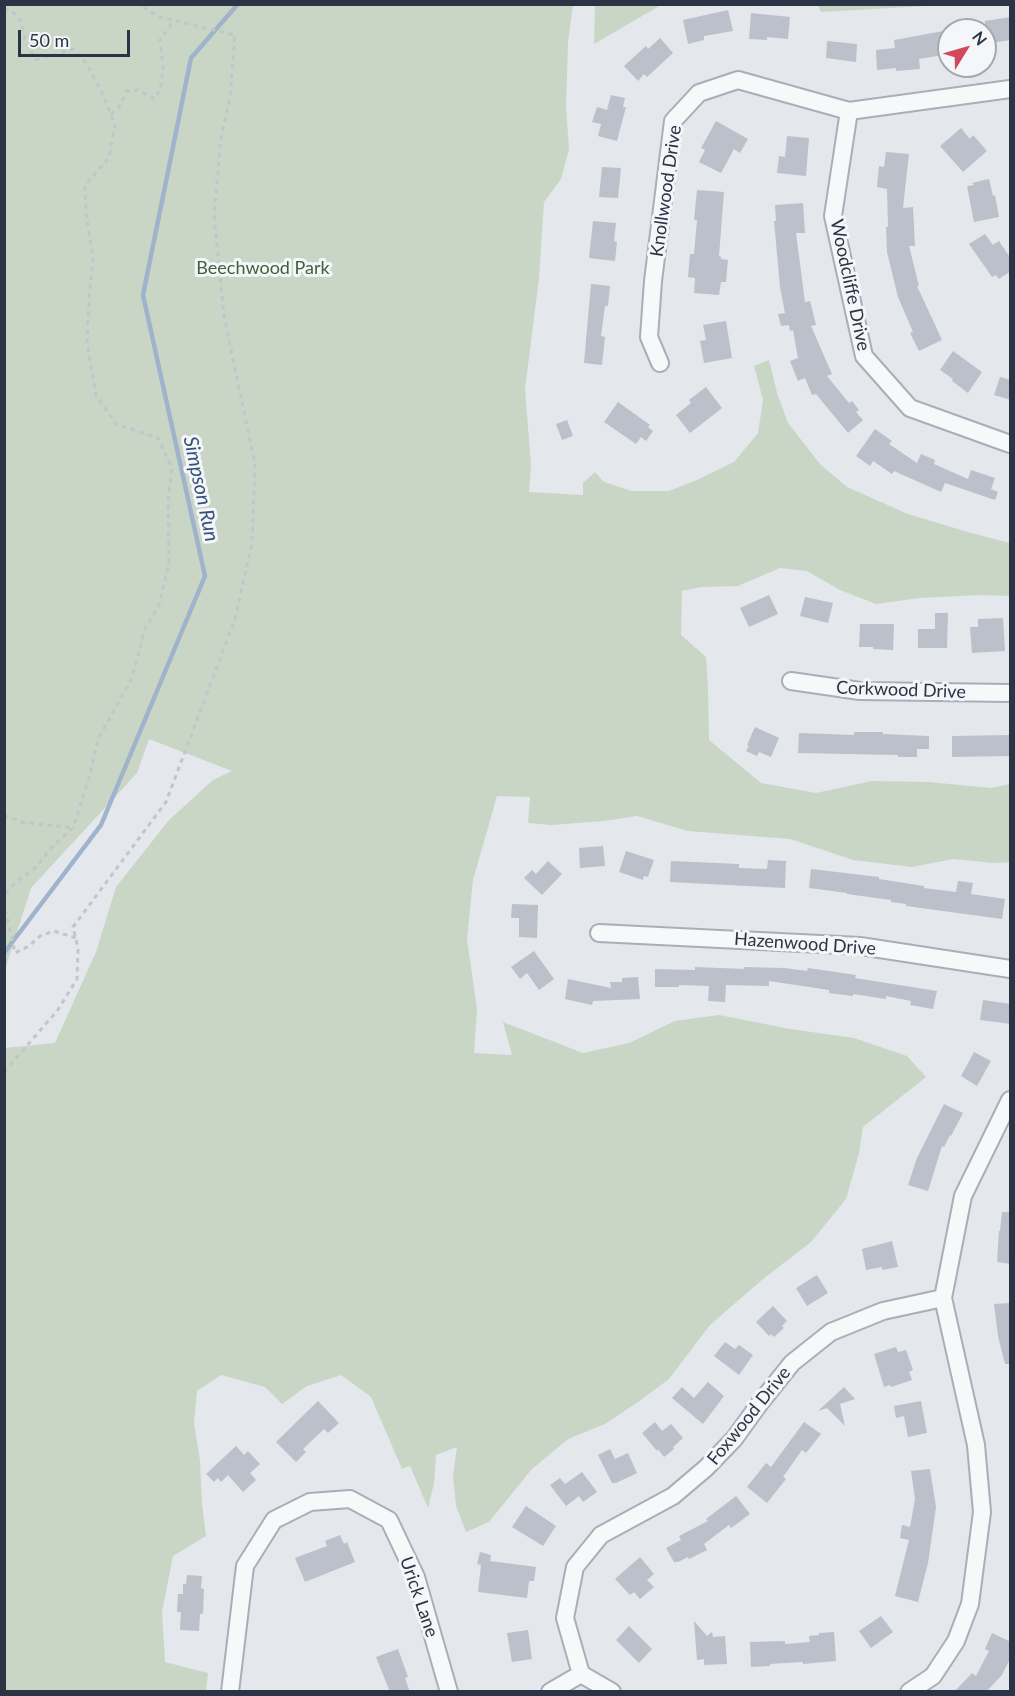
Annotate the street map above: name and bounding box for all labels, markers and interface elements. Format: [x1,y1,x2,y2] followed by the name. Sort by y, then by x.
[21,18,134,56] scale bar
[937,18,997,78] north arrow
[969,27,991,49] text: N
[29,29,69,51] text: 50 m
[646,124,686,258] street label: Knollwood Drive
[826,217,874,353] street label: Woodcliffe Drive
[196,257,330,279] park label: Beechwood Park
[178,434,224,544] water label: Simpson Run
[836,677,966,703] street label: Corkwood Drive
[733,928,877,960] street label: Hazenwood Drive
[703,1363,795,1469] street label: Foxwood Drive
[395,1554,443,1640] street label: Urick Lane

